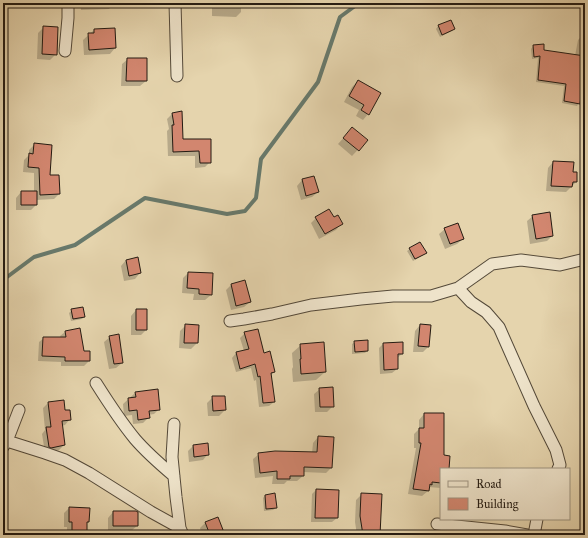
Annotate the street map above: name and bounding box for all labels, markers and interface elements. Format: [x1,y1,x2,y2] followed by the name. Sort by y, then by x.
[440,468,570,520] legend
[476,477,502,491] text: Road
[476,497,519,512] text: Building

